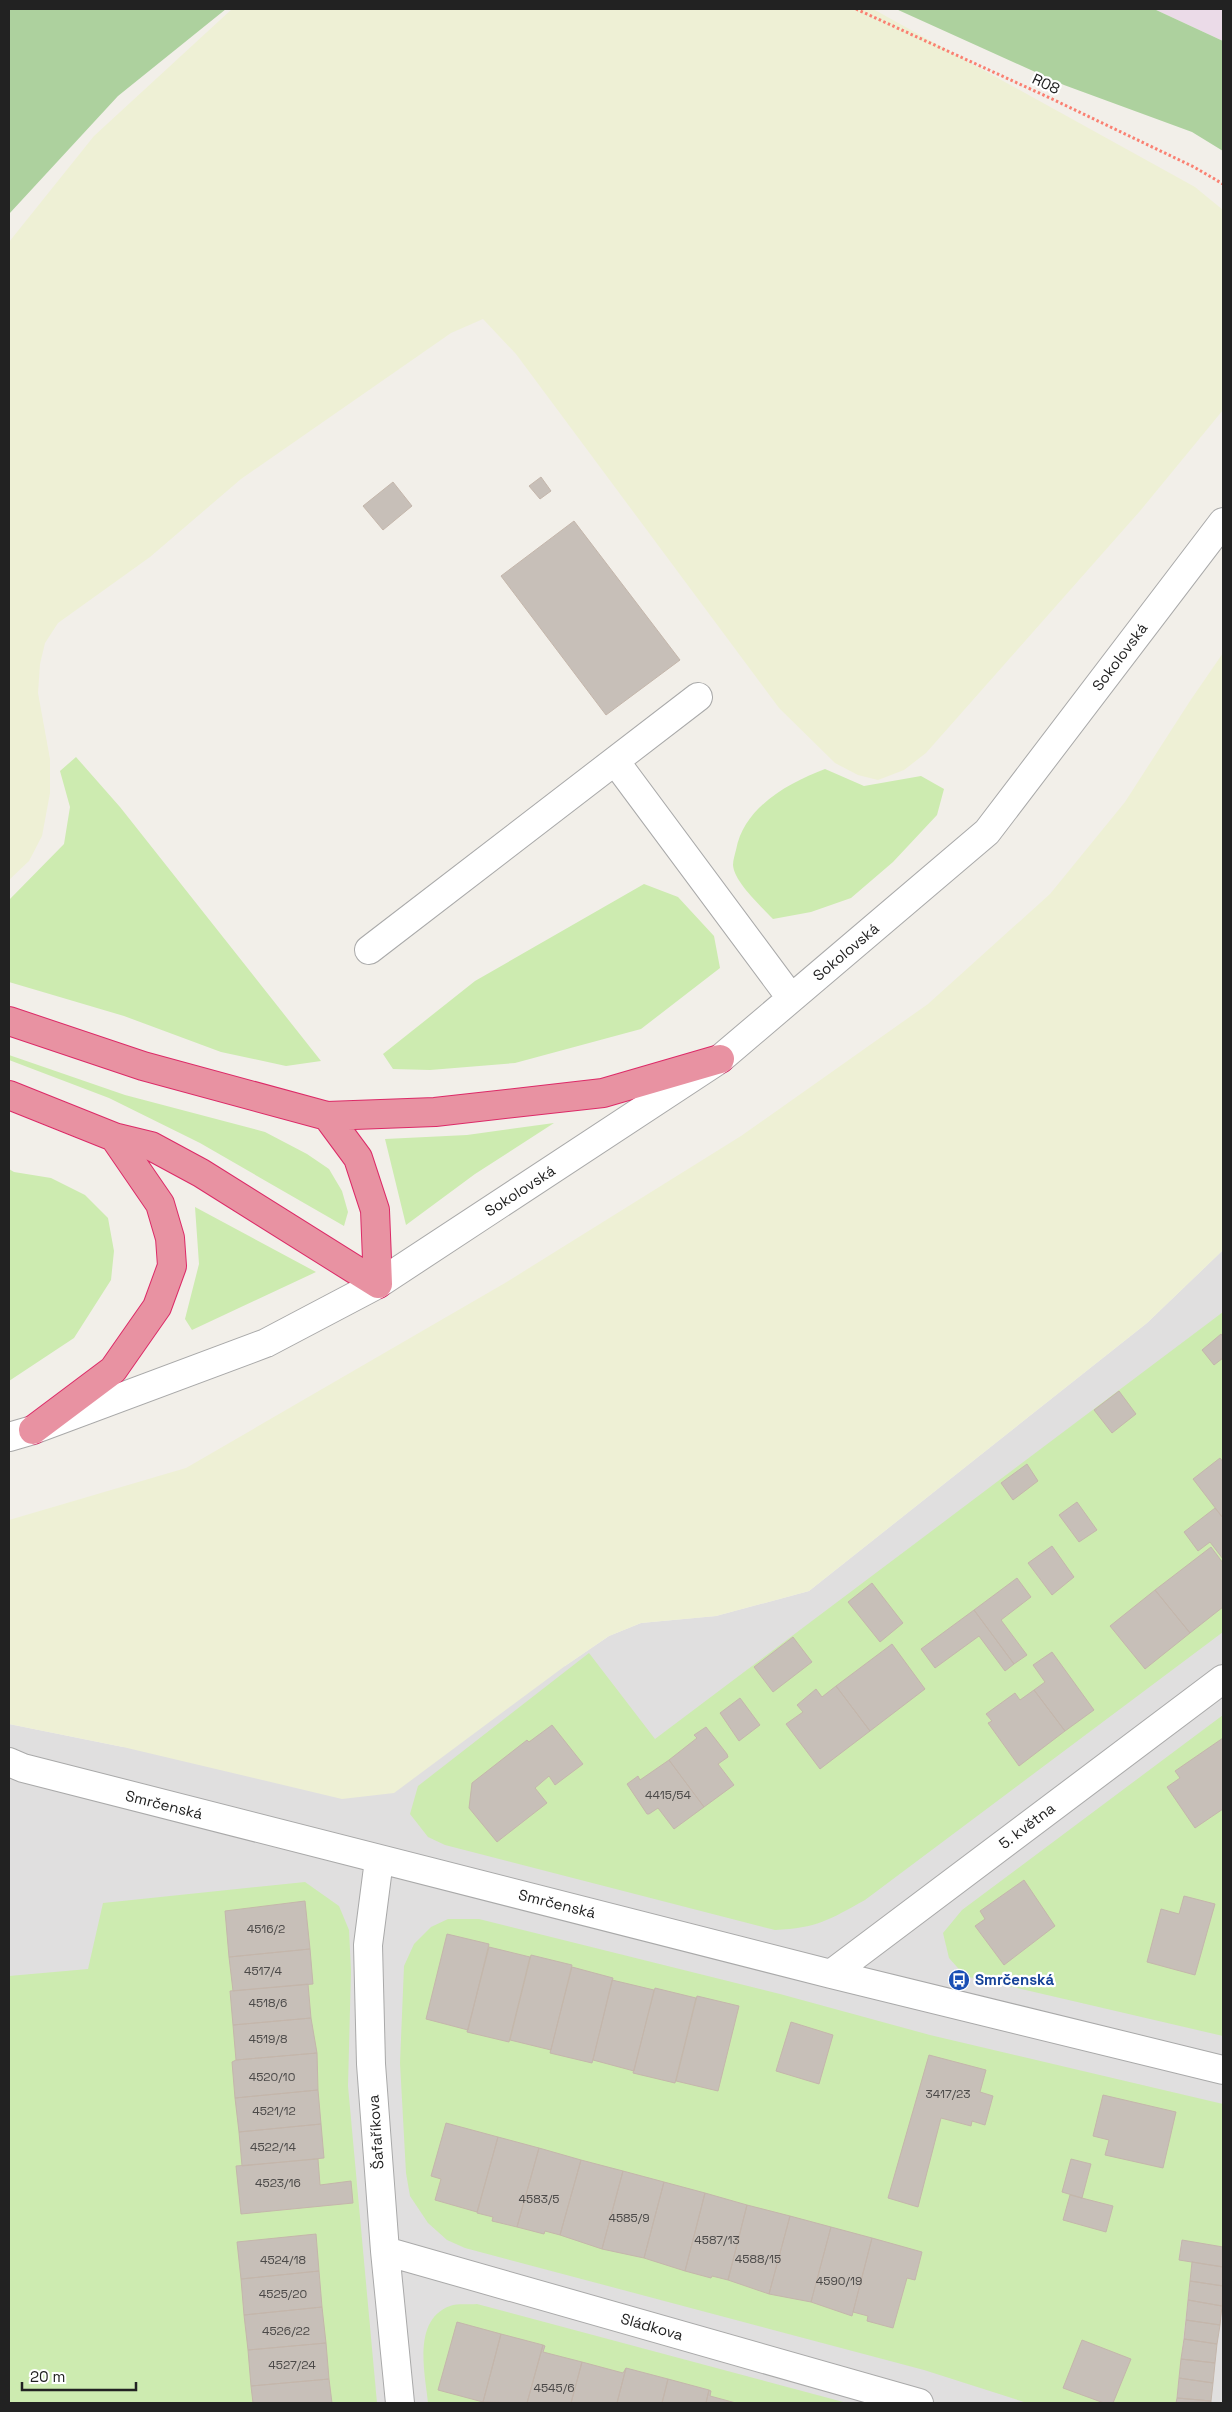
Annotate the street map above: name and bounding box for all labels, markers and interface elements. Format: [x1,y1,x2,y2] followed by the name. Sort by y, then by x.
[1029,69,1063,98] street label: R08
[1088,619,1152,694] street label: Sokolovská
[809,918,883,985] street label: Sokolovská
[481,1161,559,1220] street label: Sokolovská
[124,1786,205,1823] street label: Smrčenská
[645,1787,692,1803] house number: 4415/54
[995,1798,1059,1853] street label: 5. května
[517,1885,598,1922] street label: Smrčenská
[247,1921,285,1937] house number: 4516/2
[244,1963,283,1979] house number: 4517/4
[947,1968,971,1992] bus stop icon: Smrčenská
[975,1970,1054,1989] place label: Smrčenská
[249,1995,287,2011] house number: 4518/6
[249,2031,287,2047] house number: 4519/8
[249,2069,295,2085] house number: 4520/10
[925,2086,971,2102] house number: 3417/23
[363,2094,388,2170] street label: Šafaříkova
[252,2103,296,2119] house number: 4521/12
[250,2139,297,2155] house number: 4522/14
[255,2175,301,2191] house number: 4523/16
[518,2191,560,2207] house number: 4583/5
[608,2210,650,2226] house number: 4585/9
[694,2232,740,2248] house number: 4587/13
[735,2251,781,2267] house number: 4588/15
[260,2252,306,2268] house number: 4524/18
[816,2273,862,2289] house number: 4590/19
[259,2286,307,2302] house number: 4525/20
[619,2309,686,2345] street label: Sládkova
[262,2323,310,2339] house number: 4526/22
[268,2357,316,2373] house number: 4527/24
[22,2360,136,2392] scale bar
[30,2367,65,2386] text: 20 m
[533,2380,575,2396] house number: 4545/6

